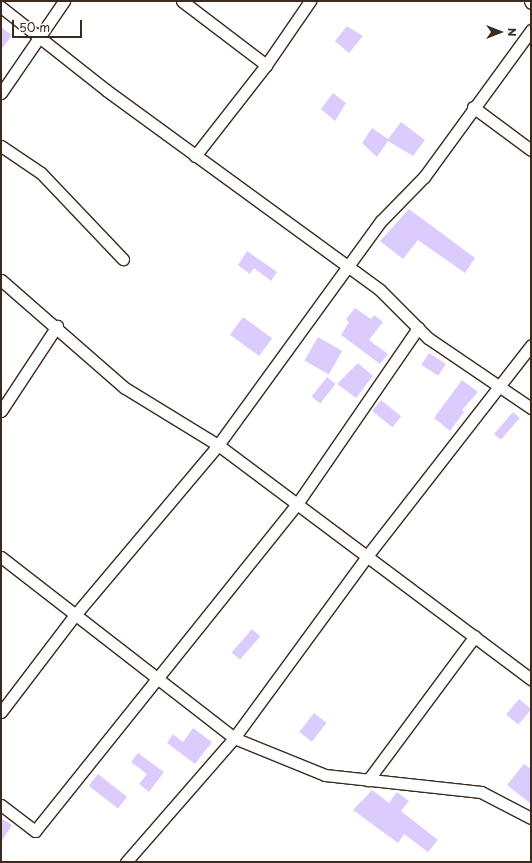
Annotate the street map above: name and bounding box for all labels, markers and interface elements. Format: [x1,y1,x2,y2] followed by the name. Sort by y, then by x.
[14,12,84,38] scale bar
[480,12,520,52] north arrow
[19,18,50,36] text: 50 m
[504,28,521,36] text: N

